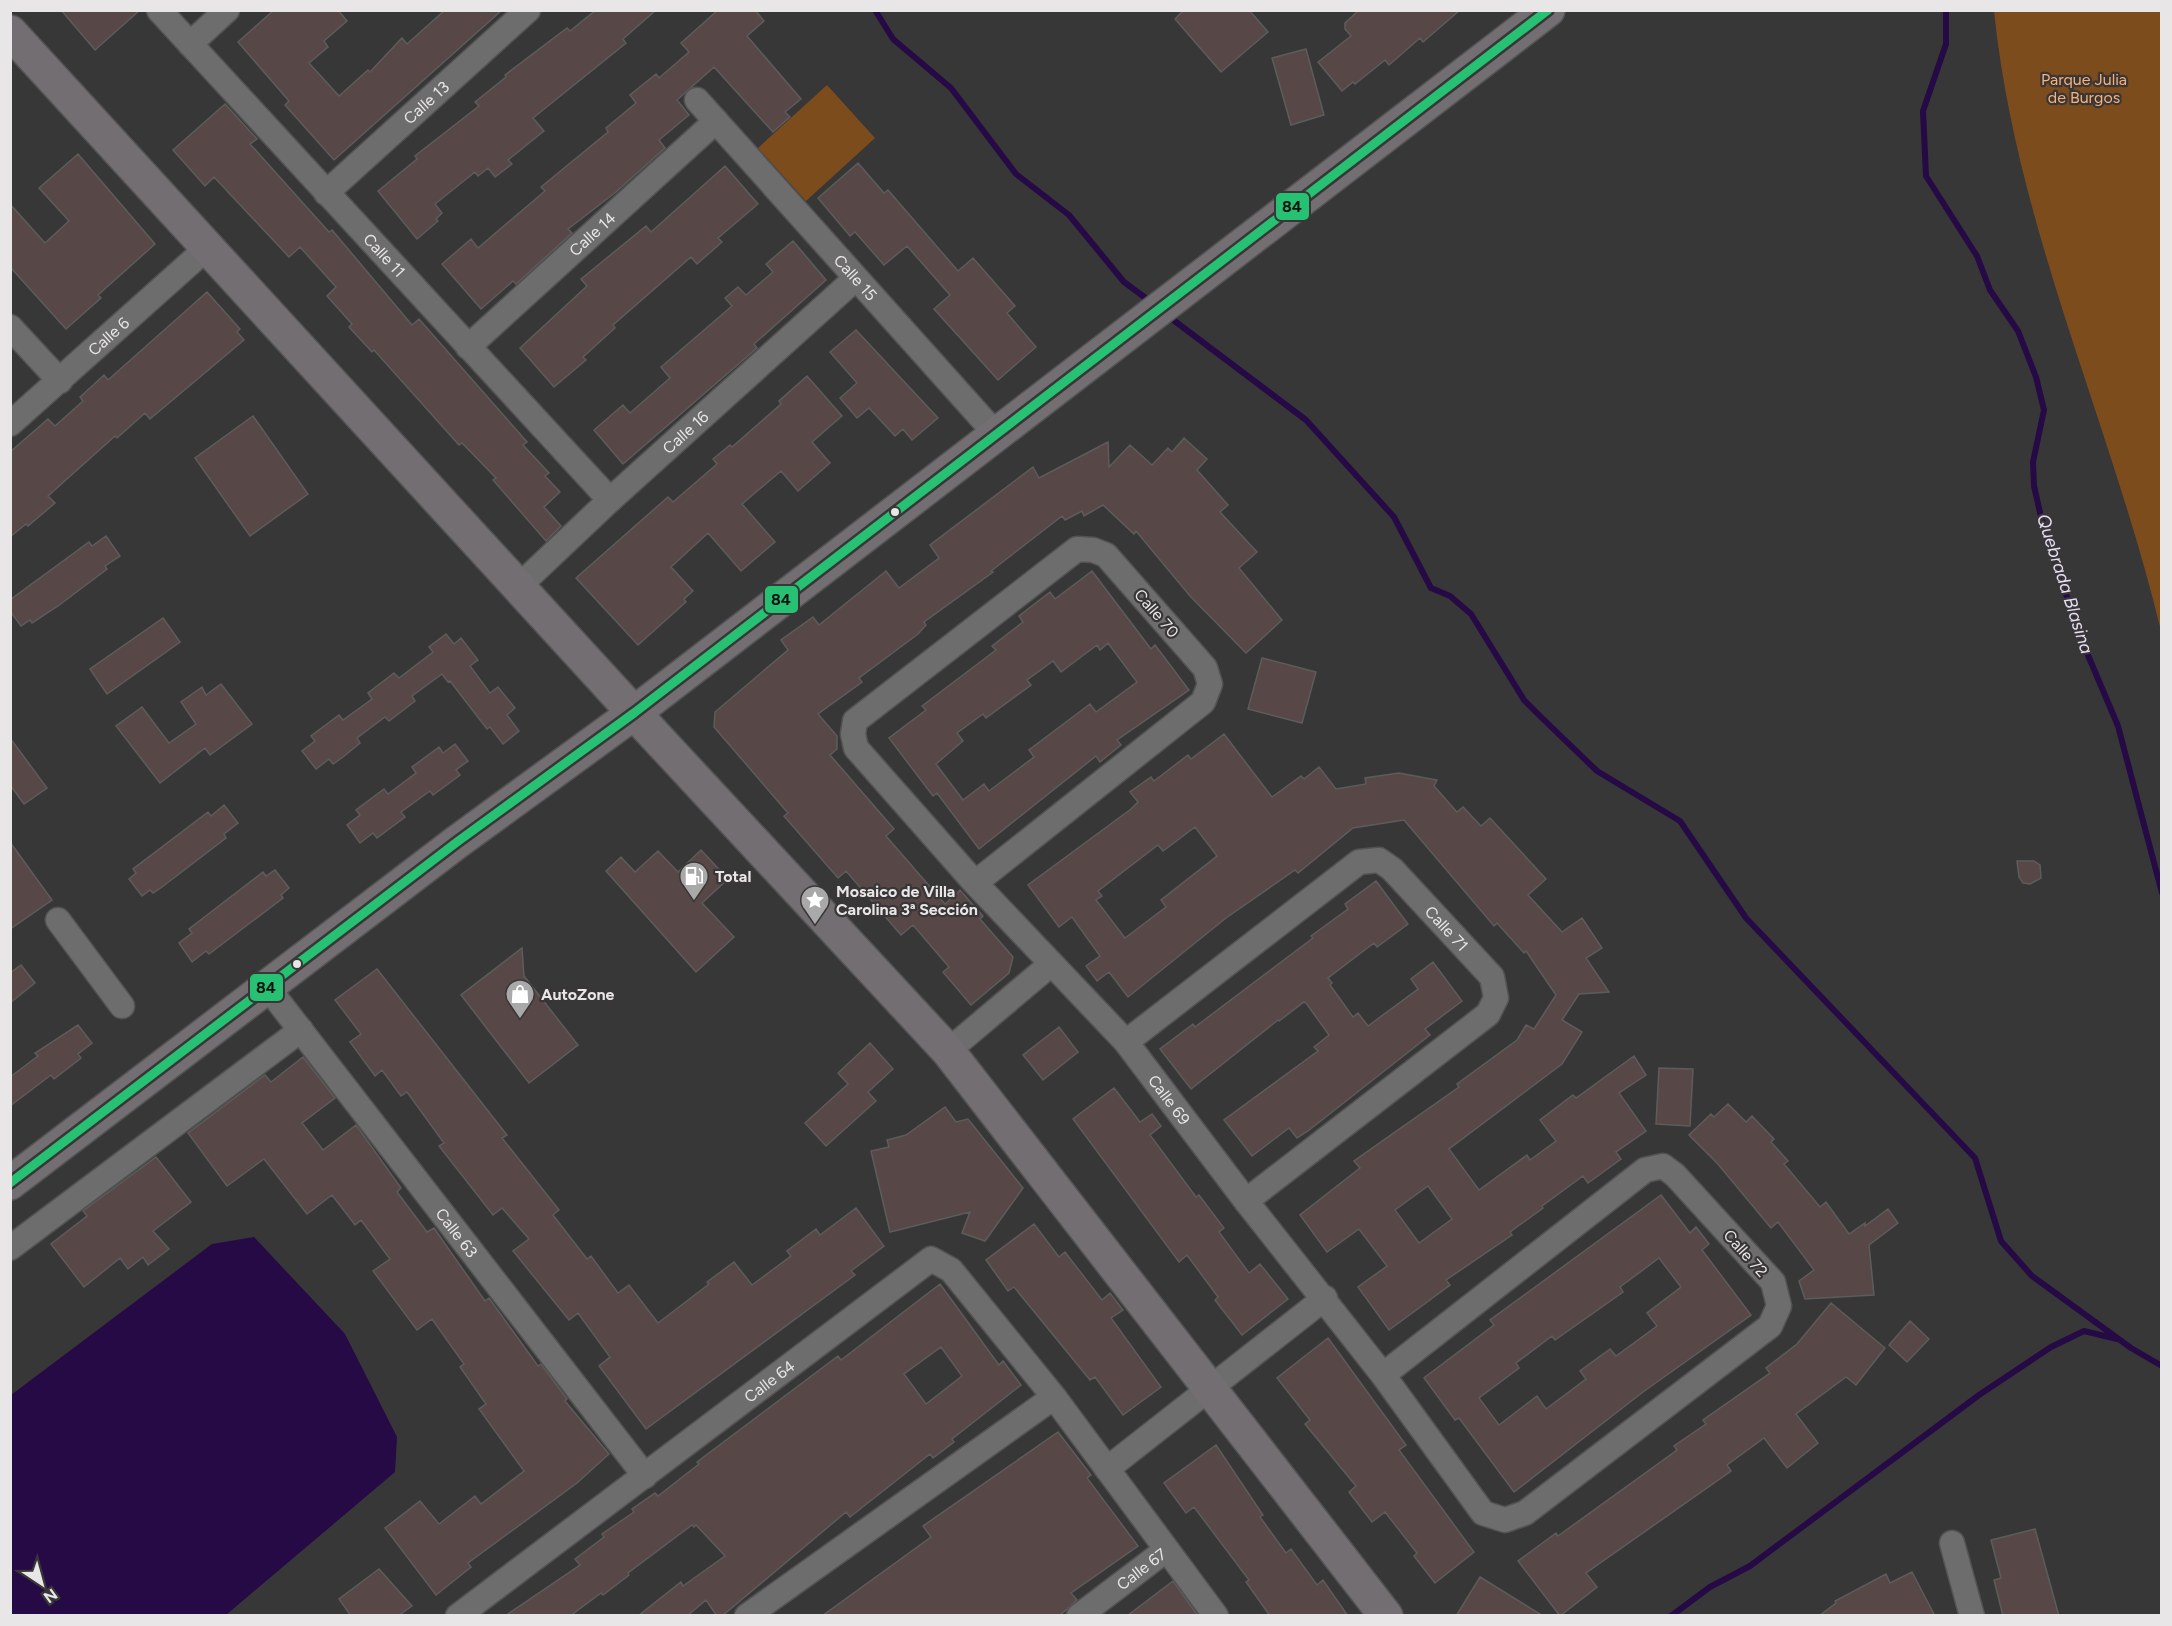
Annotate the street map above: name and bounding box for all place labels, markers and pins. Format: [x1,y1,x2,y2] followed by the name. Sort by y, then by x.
[889,506,901,518] unlabelled marker
[678,860,710,902] fuel station icon: Total
[715,867,751,886] place label: Total
[836,882,978,919] place label: Mosaico de Villa Carolina 3ª Sección
[799,884,831,926] place icon: Mosaico de Villa Carolina 3ª Sección
[291,958,303,970] unlabelled marker
[504,978,536,1020] shop icon: AutoZone
[541,985,615,1004] place label: AutoZone

